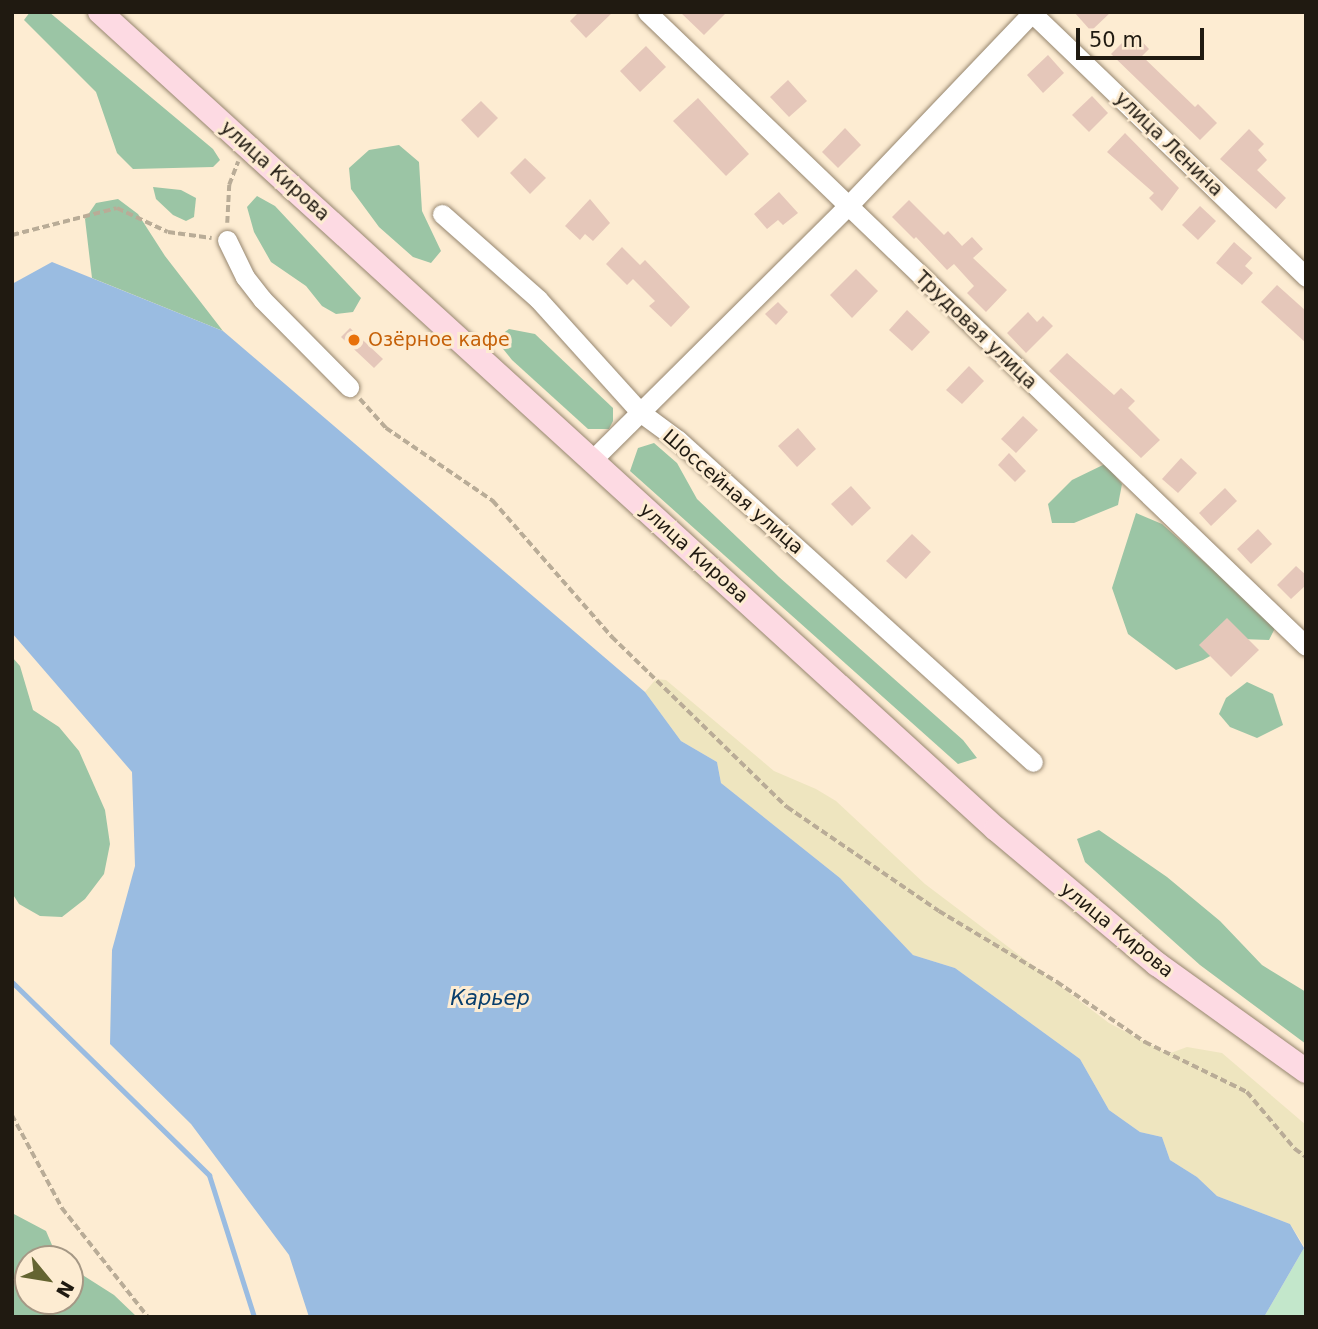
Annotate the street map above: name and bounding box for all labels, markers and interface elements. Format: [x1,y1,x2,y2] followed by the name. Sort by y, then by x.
[1080,14,1208,58] scale bar
[1089,28,1143,52] text: 50 m
[1110,87,1228,201] street label: улица Ленина
[216,116,334,226] street label: улица Кирова
[910,266,1042,394] street label: Трудовая улица
[368,329,510,351] place label: Озёрное кафе
[346,332,362,348] marker: Озёрное кафе
[658,425,808,559] street label: Шоссейная улица
[635,498,753,608] street label: улица Кирова
[1056,877,1178,983] street label: улица Кирова
[450,985,530,1011] water label: Карьер
[14,1245,84,1315] north arrow
[52,1277,79,1302] text: N

